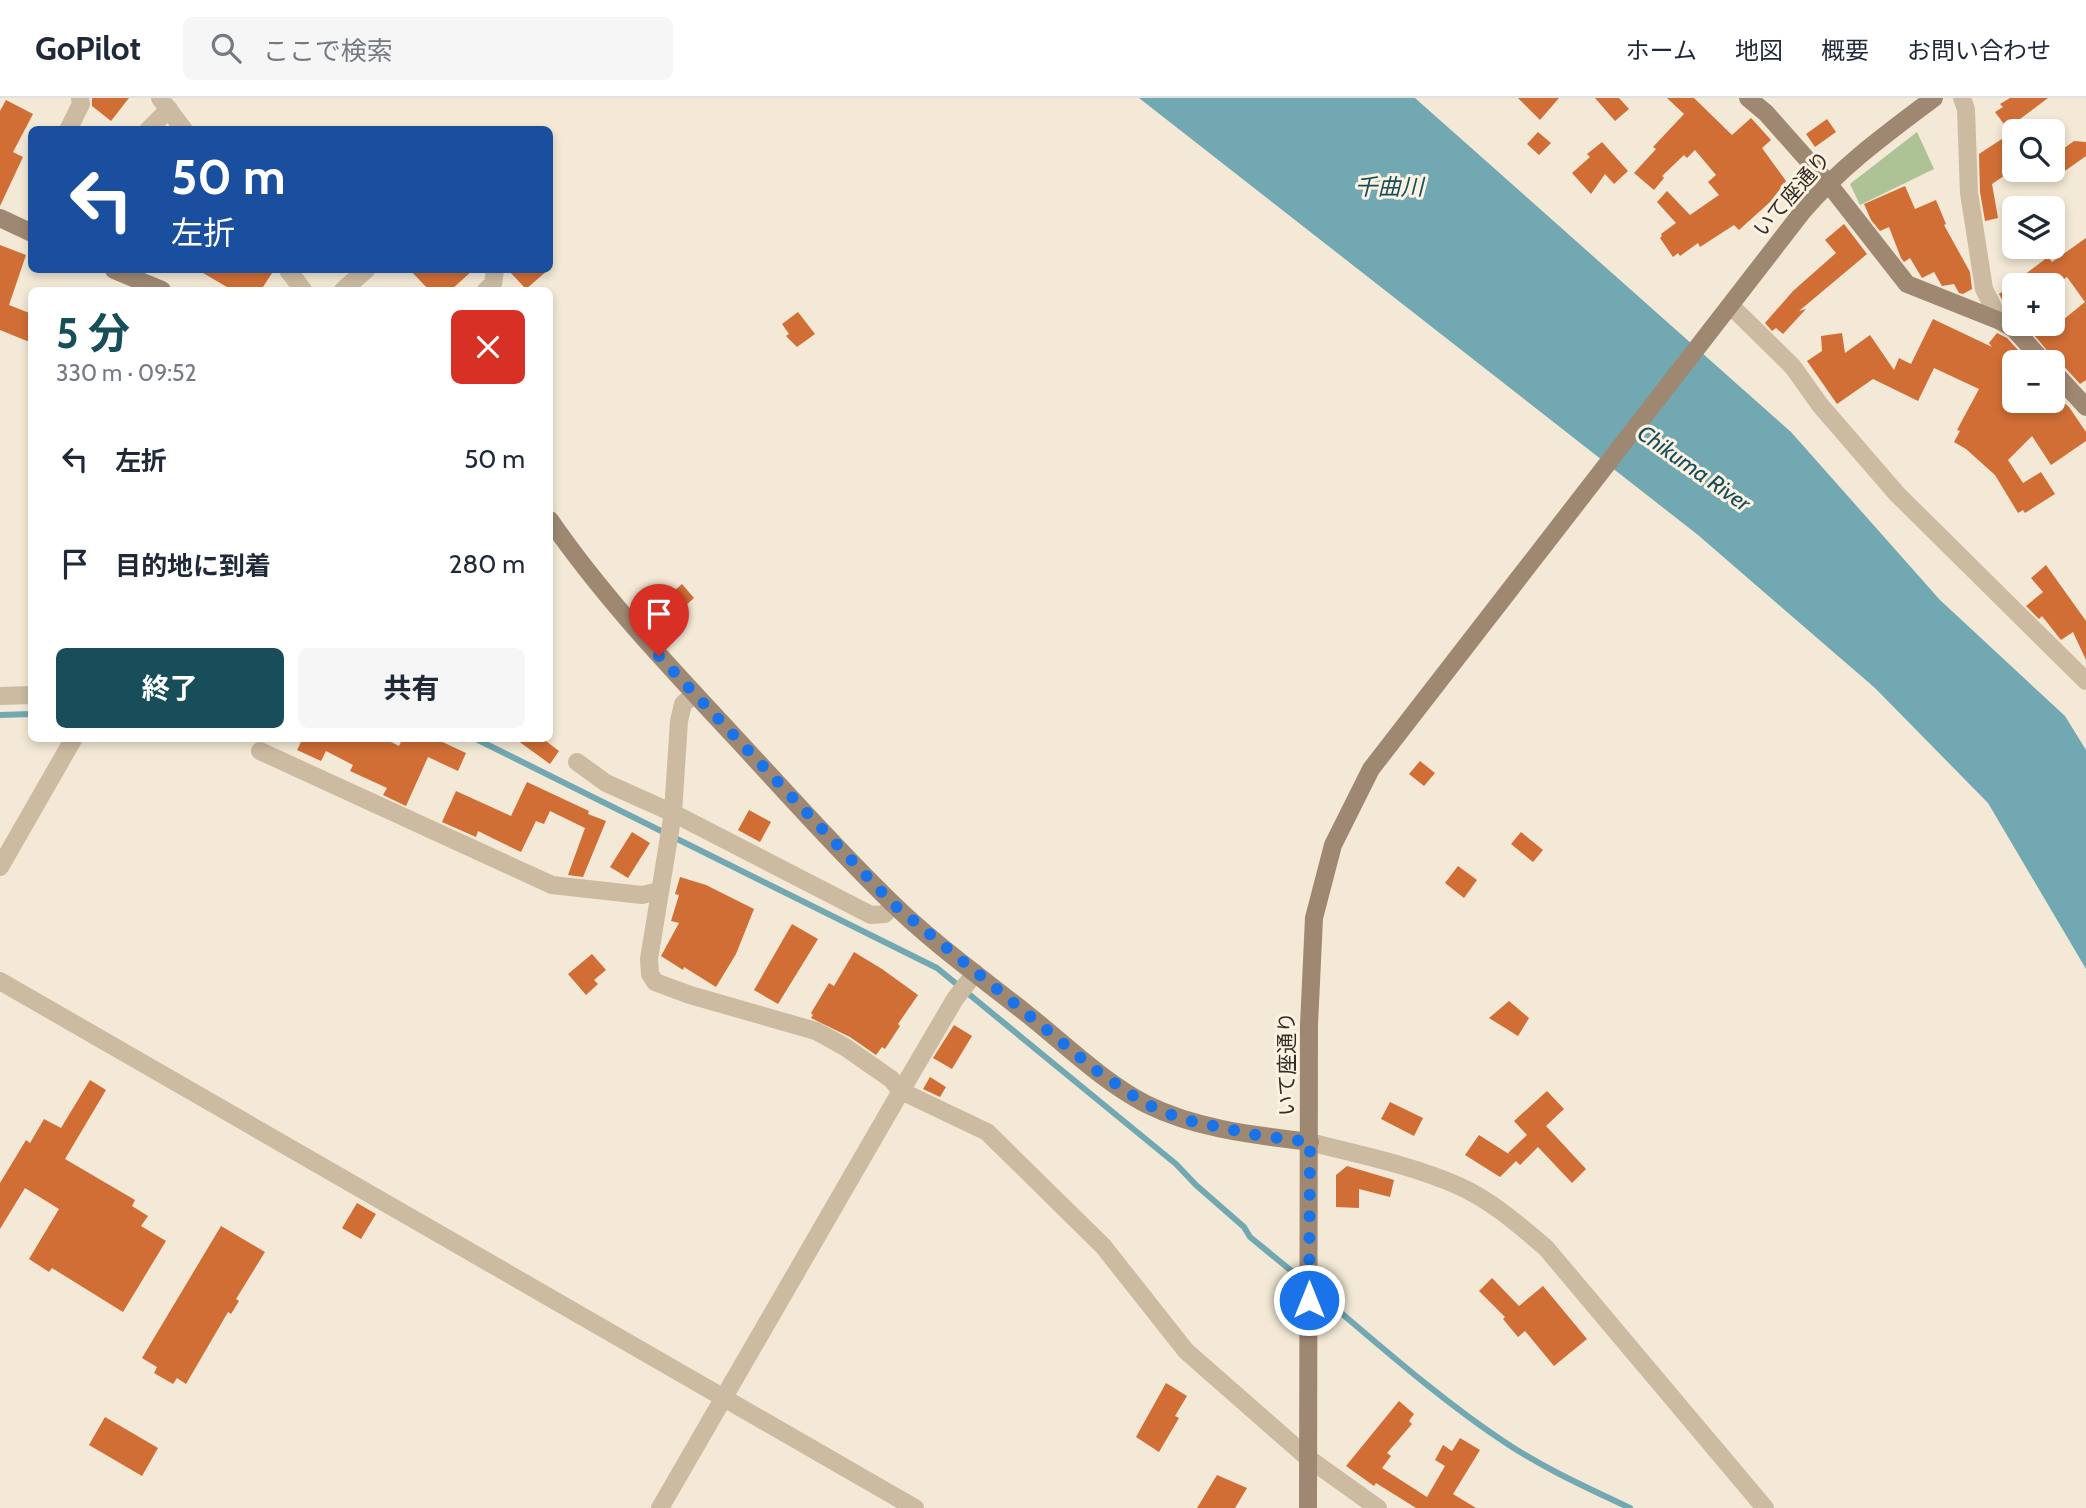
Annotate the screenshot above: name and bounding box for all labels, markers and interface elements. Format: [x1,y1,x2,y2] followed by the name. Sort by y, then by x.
[183,17,673,80] search box
[35,28,141,68] text: GoPilot
[207,29,245,67] icon: search
[263,35,393,67] text: ここで検索
[1626,36,1697,65] text: ホーム
[1735,36,1783,65] text: 地図
[1821,36,1869,65] text: 概要
[1907,36,2051,65] text: お問い合わせ
[2002,119,2065,413] map controls
[2002,119,2065,182] button: search
[1748,146,1835,241] street label: いて座通り
[171,147,286,206] text: 50 m
[56,154,147,245] icon: left
[1355,173,1427,201] water label: 千曲川
[2002,196,2065,259] button: layers
[171,213,235,252] text: 左折
[2002,273,2065,336] button: +
[56,307,130,359] text: 5 分
[451,310,525,384] button: close
[2002,350,2065,413] button: −
[56,359,197,387] text: 330 m · 09:52
[1632,419,1757,518] water label: Chikuma River
[56,440,94,478] icon: left
[464,443,525,475] text: 50 m
[115,445,167,477] text: 左折
[56,545,94,583] icon: arrive
[449,548,525,580] text: 280 m
[115,550,271,582] text: 目的地に到着
[629,584,689,656] pin
[640,595,678,633] icon: arrive
[56,648,284,728] button: 終了
[298,648,525,728] button: 共有
[1274,1012,1299,1116] street label: いて座通り
[1272,1263,1346,1337] position arrow

